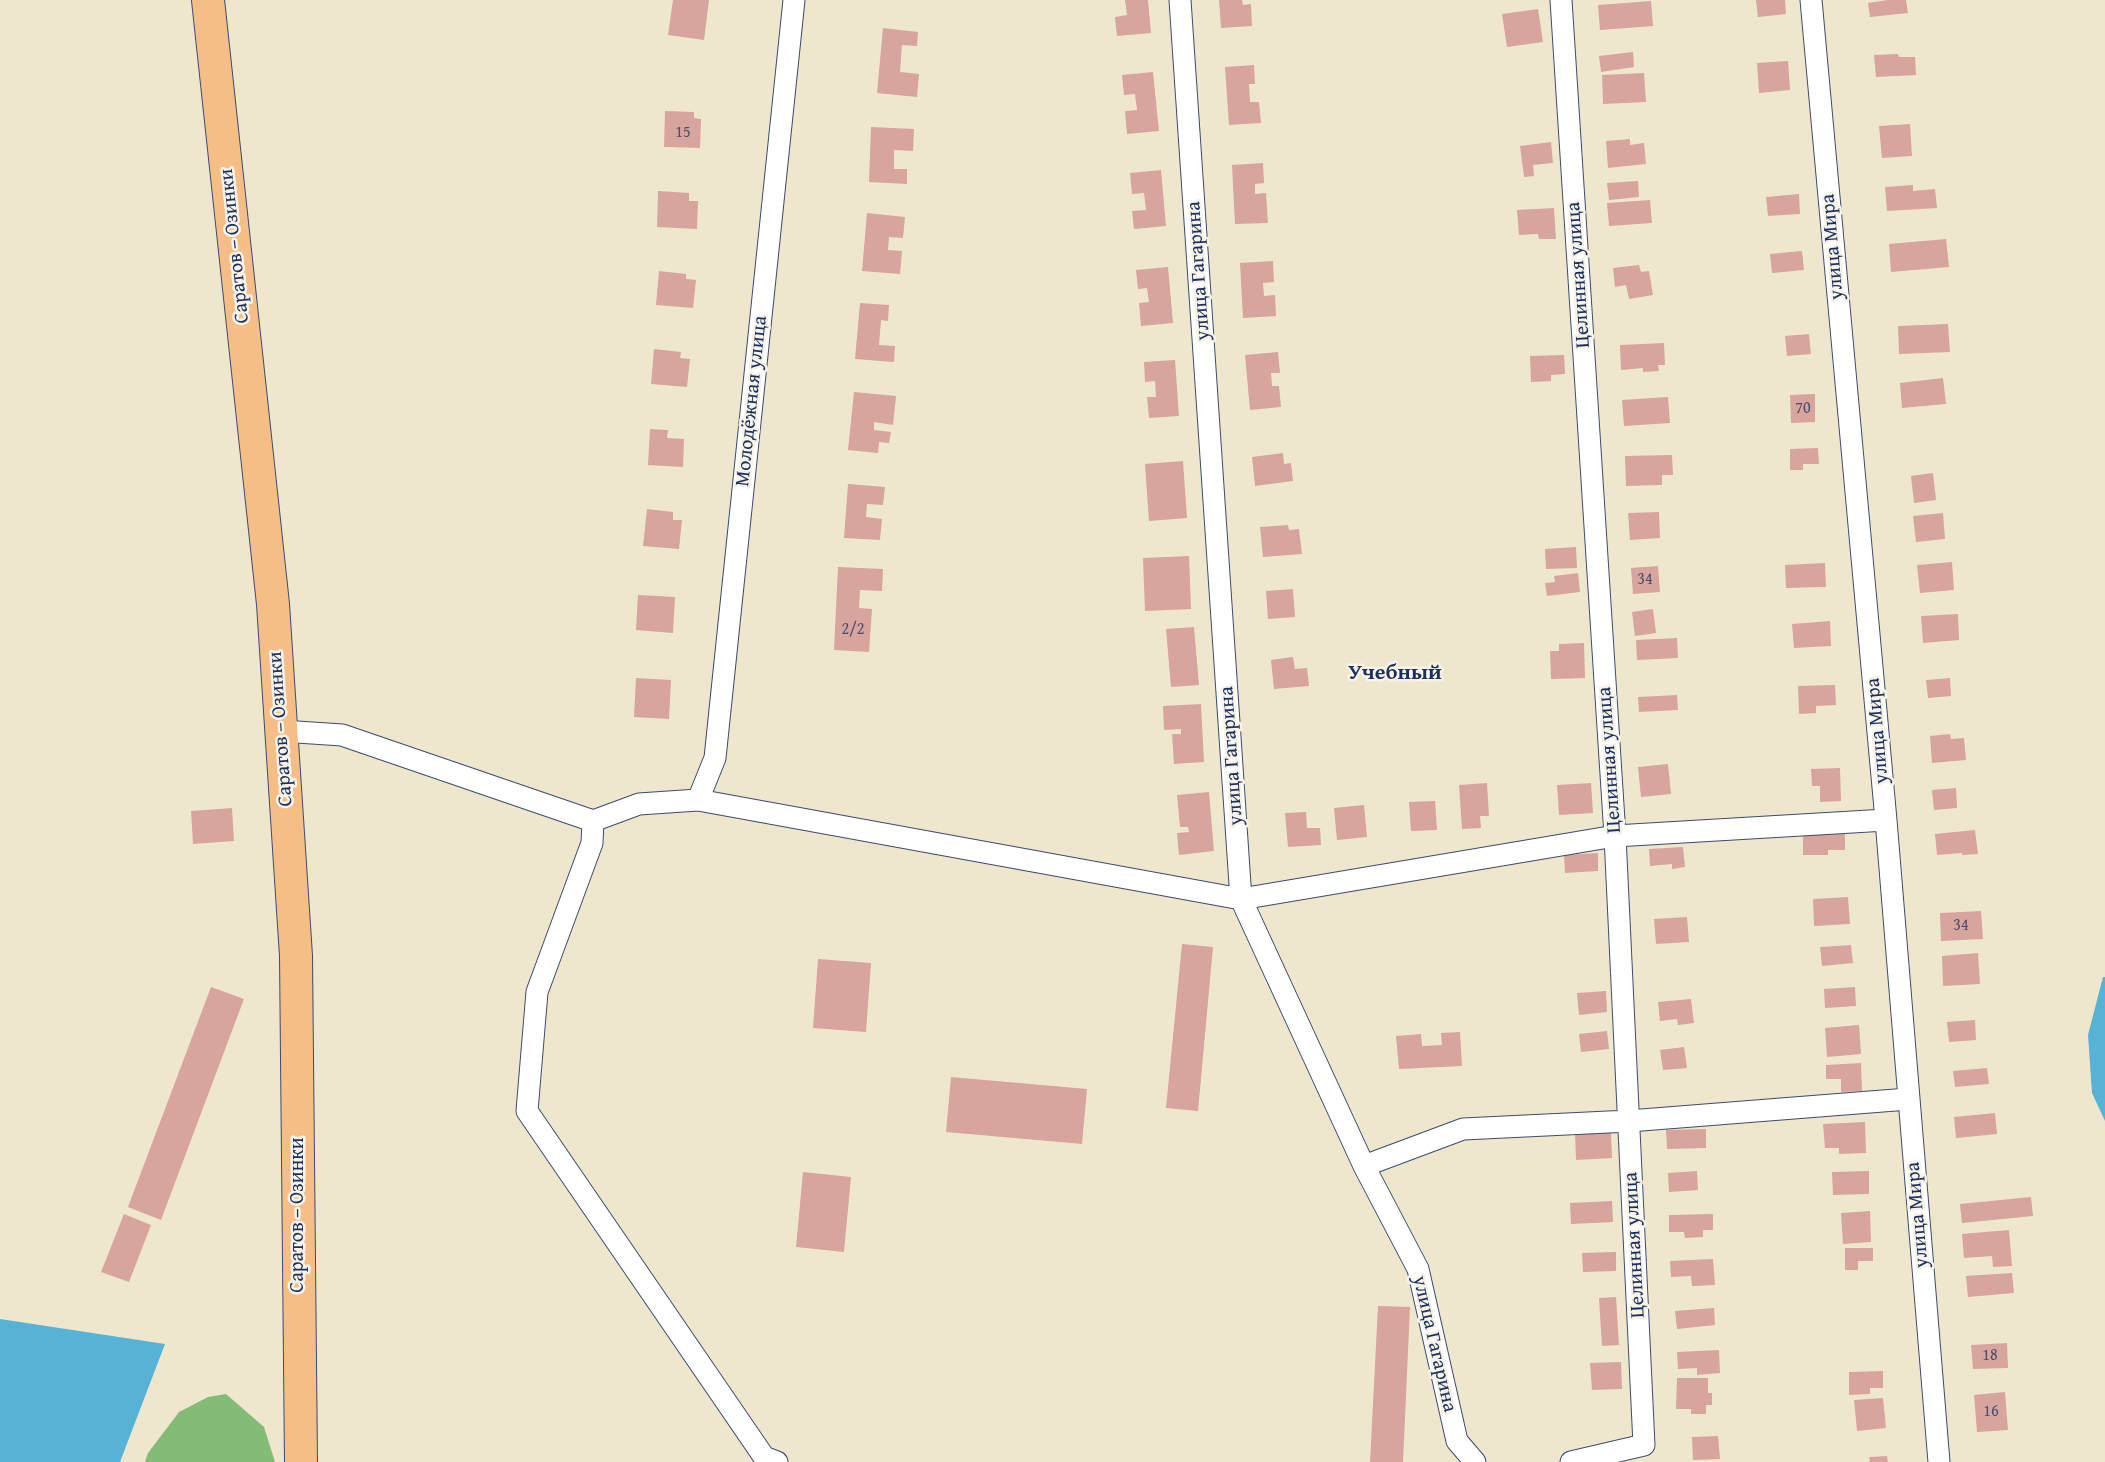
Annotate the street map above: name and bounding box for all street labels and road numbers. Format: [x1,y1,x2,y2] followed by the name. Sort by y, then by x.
[215,168,255,324] street label: Саратов – Озинки
[1816,193,1850,301] street label: улица Мира
[1182,201,1216,341] street label: улица Гагарина
[1562,201,1596,349] street label: Целинная улица
[731,314,773,488] street label: Молодёжная улица
[264,651,298,807] street label: Саратов – Озинки
[1861,677,1895,785] street label: улица Мира
[1215,686,1249,826] street label: улица Гагарина
[1593,686,1627,834] street label: Целинная улица
[286,1137,310,1293] street label: Саратов – Озинки
[1901,1161,1935,1269] street label: улица Мира
[1619,1171,1651,1319] street label: Целинная улица
[1407,1273,1461,1415] street label: улица Гагарина

